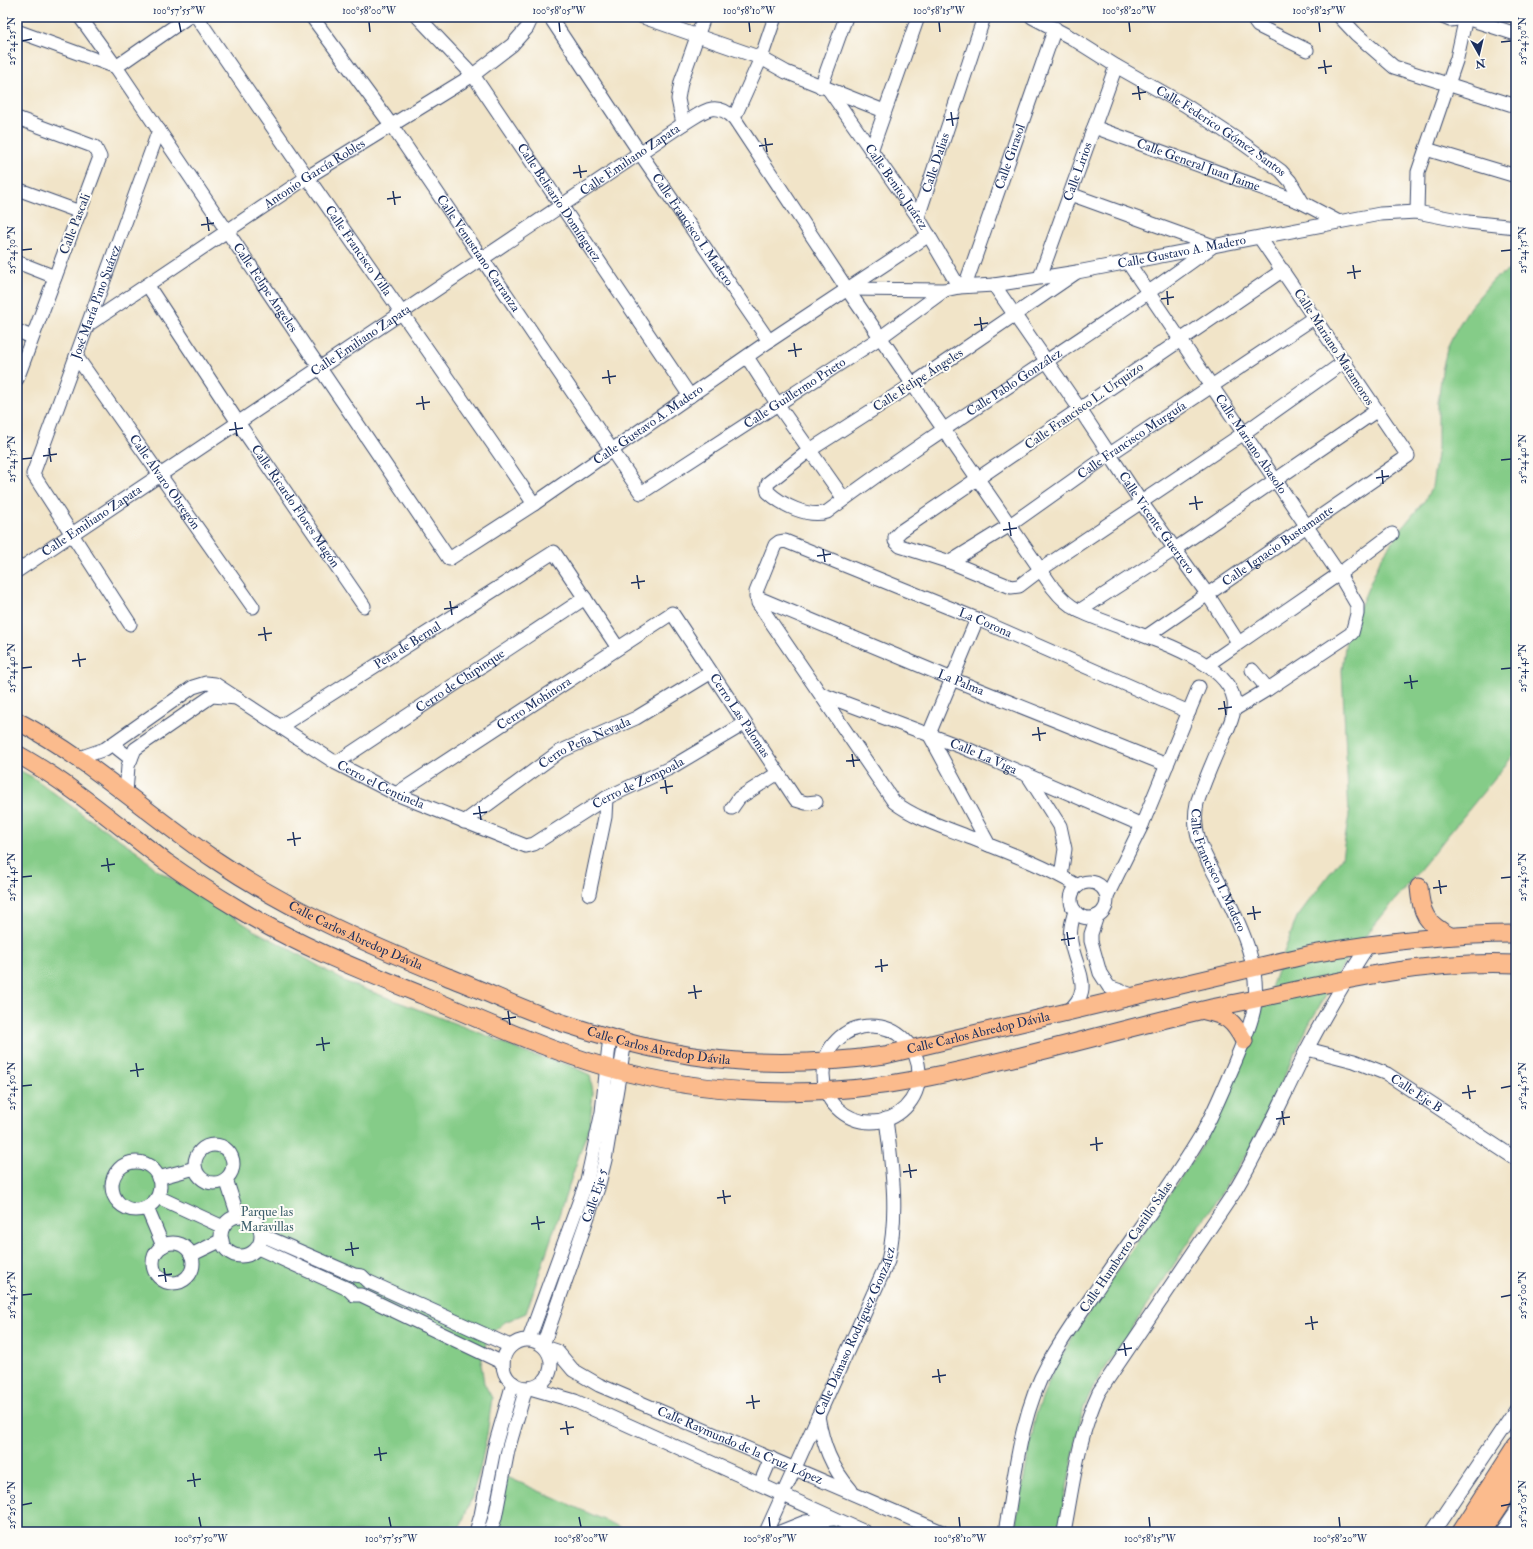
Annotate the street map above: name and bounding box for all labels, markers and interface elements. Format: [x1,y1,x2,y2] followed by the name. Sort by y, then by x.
[153,5,206,17] text: 100°57'55"W
[342,5,397,17] text: 100°58'00"W
[532,5,586,17] text: 100°58'05"W
[723,5,776,17] text: 100°58'10"W
[913,5,966,17] text: 100°58'15"W
[1102,5,1157,17] text: 100°58'20"W
[1293,5,1346,17] text: 100°58'25"W
[6,17,18,65] text: 25°24'25"N
[1517,17,1529,65] text: 25°24'30"N
[1459,34,1499,74] north arrow
[1473,56,1487,71] text: N
[1153,82,1290,180] street label: Calle Federico Gómez Santos
[577,120,683,199] street label: Calle Emiliano Zapata
[991,121,1029,192] street label: Calle Girasol
[919,130,953,195] street label: Calle Dalias
[260,135,369,213] street label: Antonio García Robles
[1134,135,1263,195] street label: Calle General Juan Jaime
[1060,139,1096,203] street label: Calle Lirios
[514,140,605,266] street label: Calle Belisario Domínguez
[861,141,932,233] street label: Calle Benito Juárez
[648,170,737,289] street label: Calle Francisco I. Madero
[56,191,94,257] street label: Calle Pascali
[433,192,524,315] street label: Calle Venustiano Carranza
[321,202,396,299] street label: Calle Francisco Villa
[6,226,18,274] text: 25°24'30"N
[1517,226,1529,274] text: 25°24'35"N
[1116,232,1247,272] street label: Calle Gustavo A. Madero
[229,240,302,336] street label: Calle Felipe Ángeles
[67,242,125,362] street label: José María Pino Suárez
[1290,286,1378,409] street label: Calle Mariano Matamoros
[308,301,414,380] street label: Calle Emiliano Zapata
[869,344,967,416] street label: Calle Felipe Ángeles
[963,345,1066,420] street label: Calle Pablo González
[741,354,849,432] street label: Calle Guillermo Prieto
[1022,359,1146,453] street label: Calle Francisco L. Urquizo
[590,381,706,468] street label: Calle Gustavo A. Madero
[1211,391,1290,497] street label: Calle Mariano Abasolo
[1074,397,1190,483] street label: Calle Francisco Murguía
[126,431,204,533] street label: Calle Álvaro Obregón
[1517,434,1529,484] text: 25°24'40"N
[6,435,18,483] text: 25°24'35"N
[248,442,343,571] street label: Calle Ricardo Flores Magón
[1115,469,1198,577] street label: Calle Vicente Guerrero
[39,481,145,560] street label: Calle Emiliano Zapata
[1219,501,1337,590] street label: Calle Ignacio Bustamante
[956,604,1015,642] street label: La Corona
[371,618,445,673] street label: Peña de Bernal
[6,643,18,693] text: 25°24'40"N
[1517,643,1529,693] text: 25°24'45"N
[413,645,508,716] street label: Cerro de Chipinque
[935,666,987,699] street label: La Palma
[706,670,774,761] street label: Cerro Las Palomas
[494,673,575,734] street label: Cerro Mohinora
[535,713,634,772] street label: Cerro Peña Nevada
[948,735,1020,778] street label: Calle La Viga
[589,753,687,813] street label: Cerro de Zempoala
[334,757,427,813] street label: Cerro el Centinela
[1187,808,1249,934] street label: Calle Francisco I. Madero
[6,852,18,902] text: 25°24'45"N
[1517,853,1529,901] text: 25°24'50"N
[286,897,426,974] street label: Calle Carlos Abredop Dávila
[905,1008,1052,1058] street label: Calle Carlos Abredop Dávila
[585,1023,732,1068] street label: Calle Carlos Abredop Dávila
[6,1062,18,1110] text: 25°24'50"N
[1517,1062,1529,1110] text: 25°24'55"N
[1387,1070,1445,1116] street label: Calle Eje B
[578,1167,611,1225] street label: Calle Eje 5
[1076,1178,1176,1316] street label: Calle Humberto Castillo Salas
[240,1204,294,1235] park label: Parque las Maravillas
[811,1245,899,1418] street label: Calle Dámaso Rodríguez González
[6,1271,18,1319] text: 25°24'55"N
[1517,1271,1529,1319] text: 25°25'00"N
[655,1403,826,1488] street label: Calle Raymundo de la Cruz López
[1517,1480,1529,1528] text: 25°25'05"N
[6,1481,18,1529] text: 25°25'00"N
[175,1533,228,1545] text: 100°57'50"W
[365,1533,418,1545] text: 100°57'55"W
[554,1533,609,1545] text: 100°58'00"W
[743,1533,797,1545] text: 100°58'05"W
[934,1533,987,1545] text: 100°58'10"W
[1124,1533,1177,1545] text: 100°58'15"W
[1313,1533,1368,1545] text: 100°58'20"W

